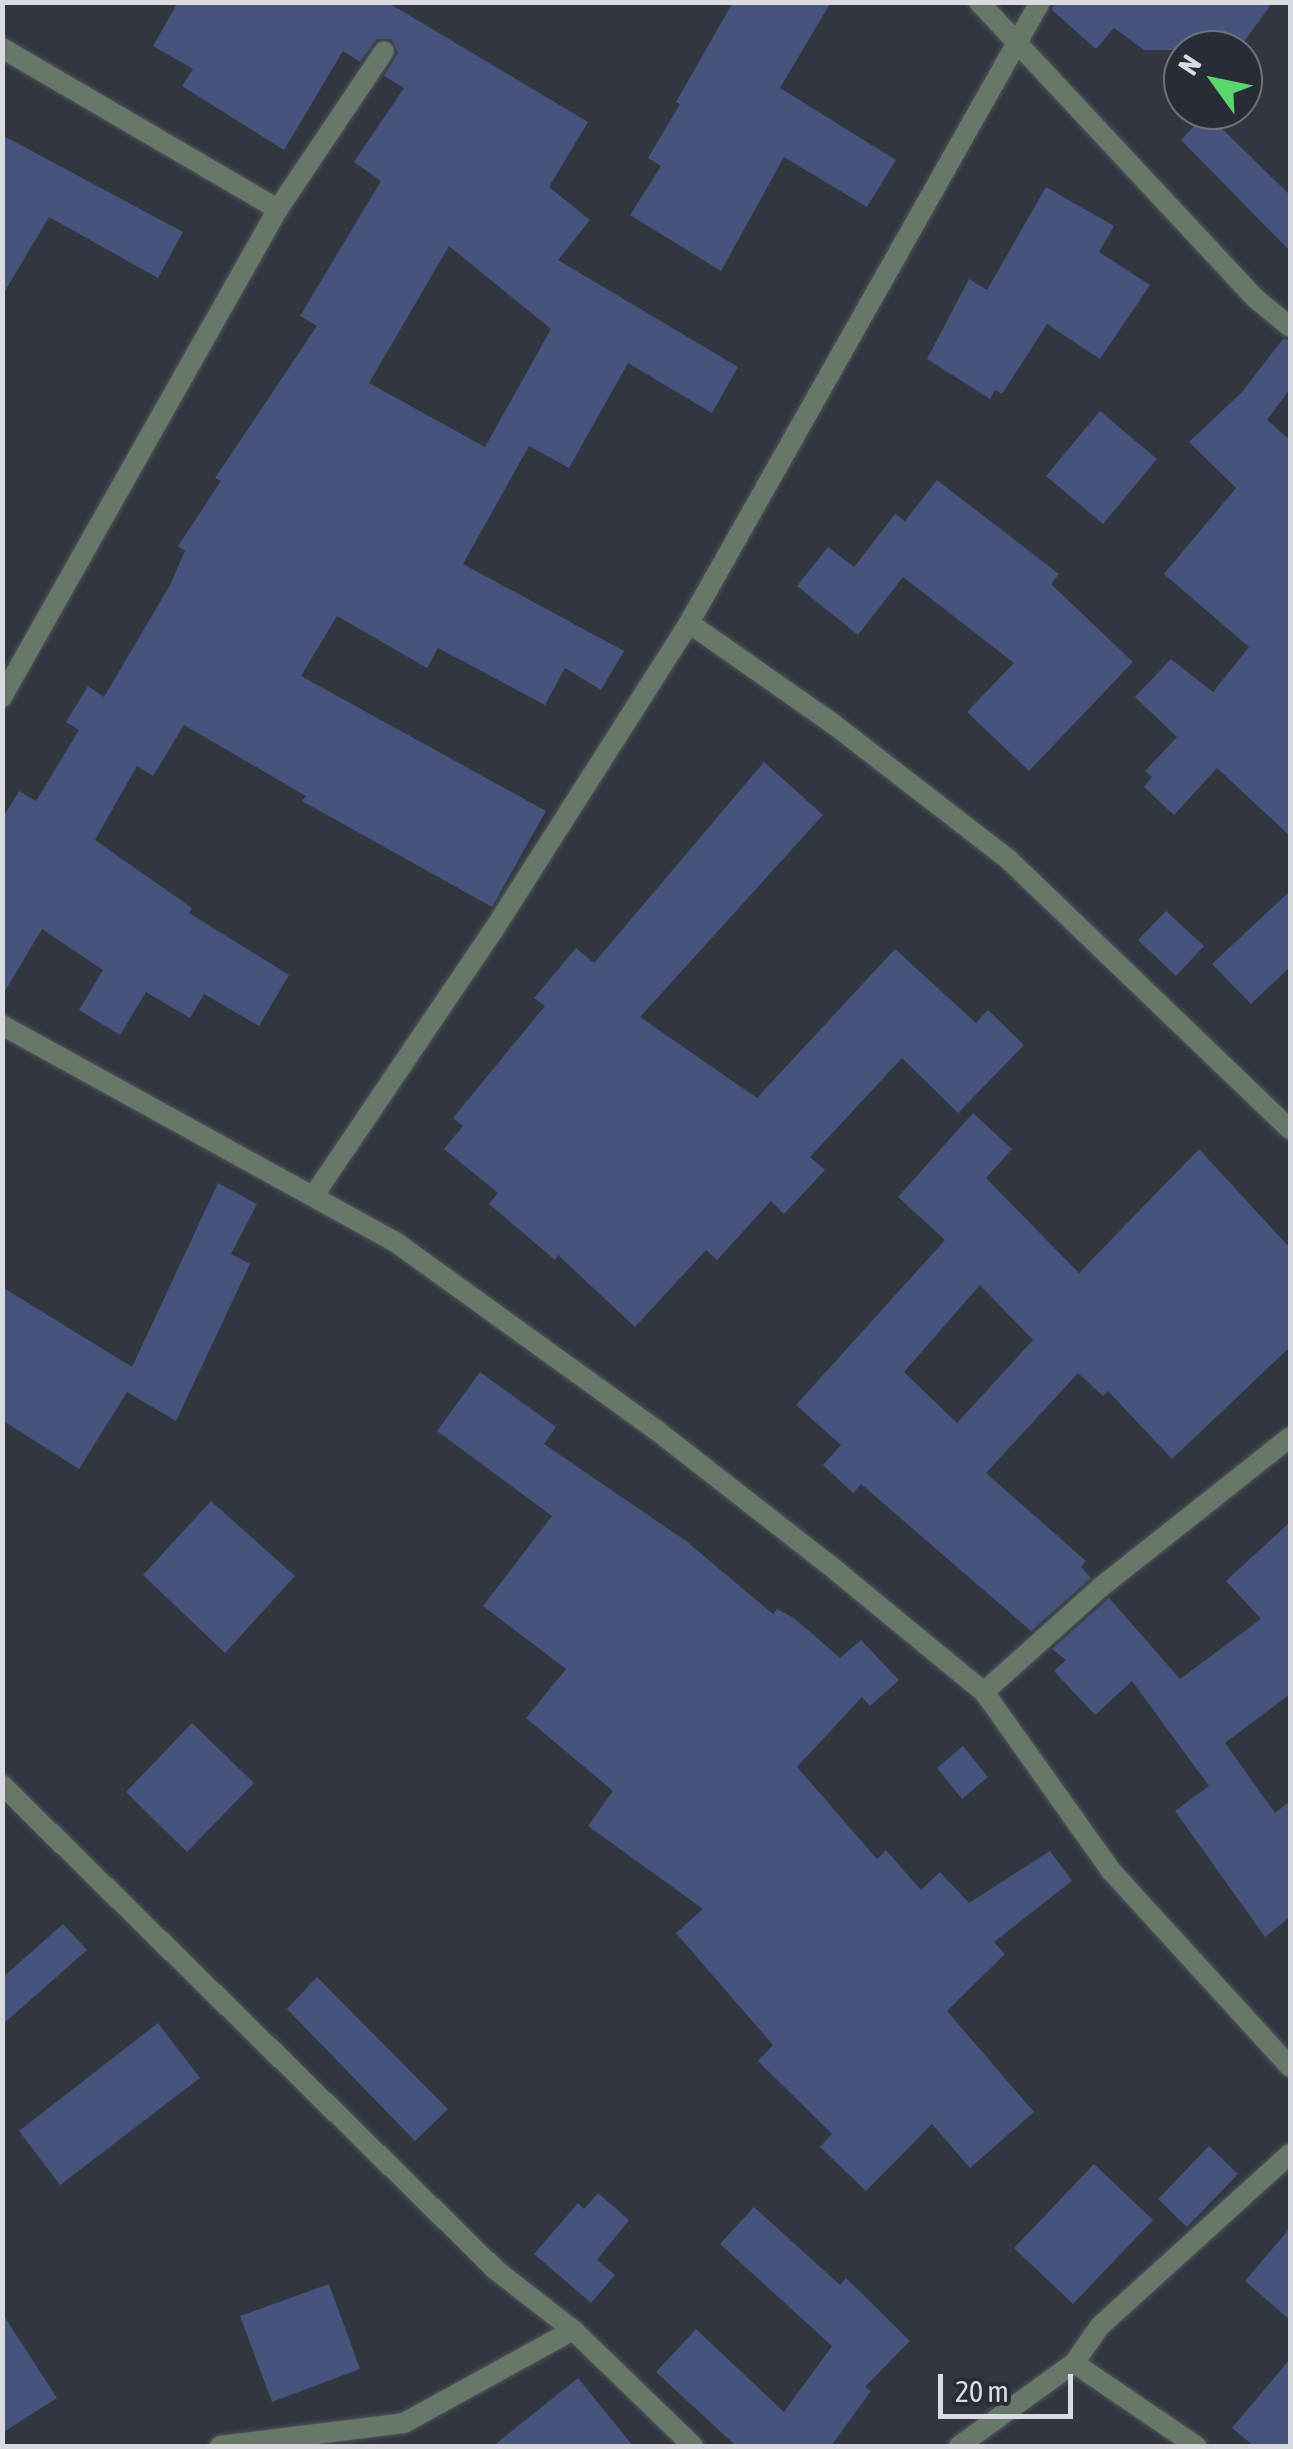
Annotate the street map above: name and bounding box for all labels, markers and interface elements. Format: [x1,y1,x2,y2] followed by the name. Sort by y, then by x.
[1163,30,1263,130] north arrow
[1172,49,1207,80] text: N
[943,2354,1078,2416] scale bar
[955,2374,1009,2408] text: 20 m

